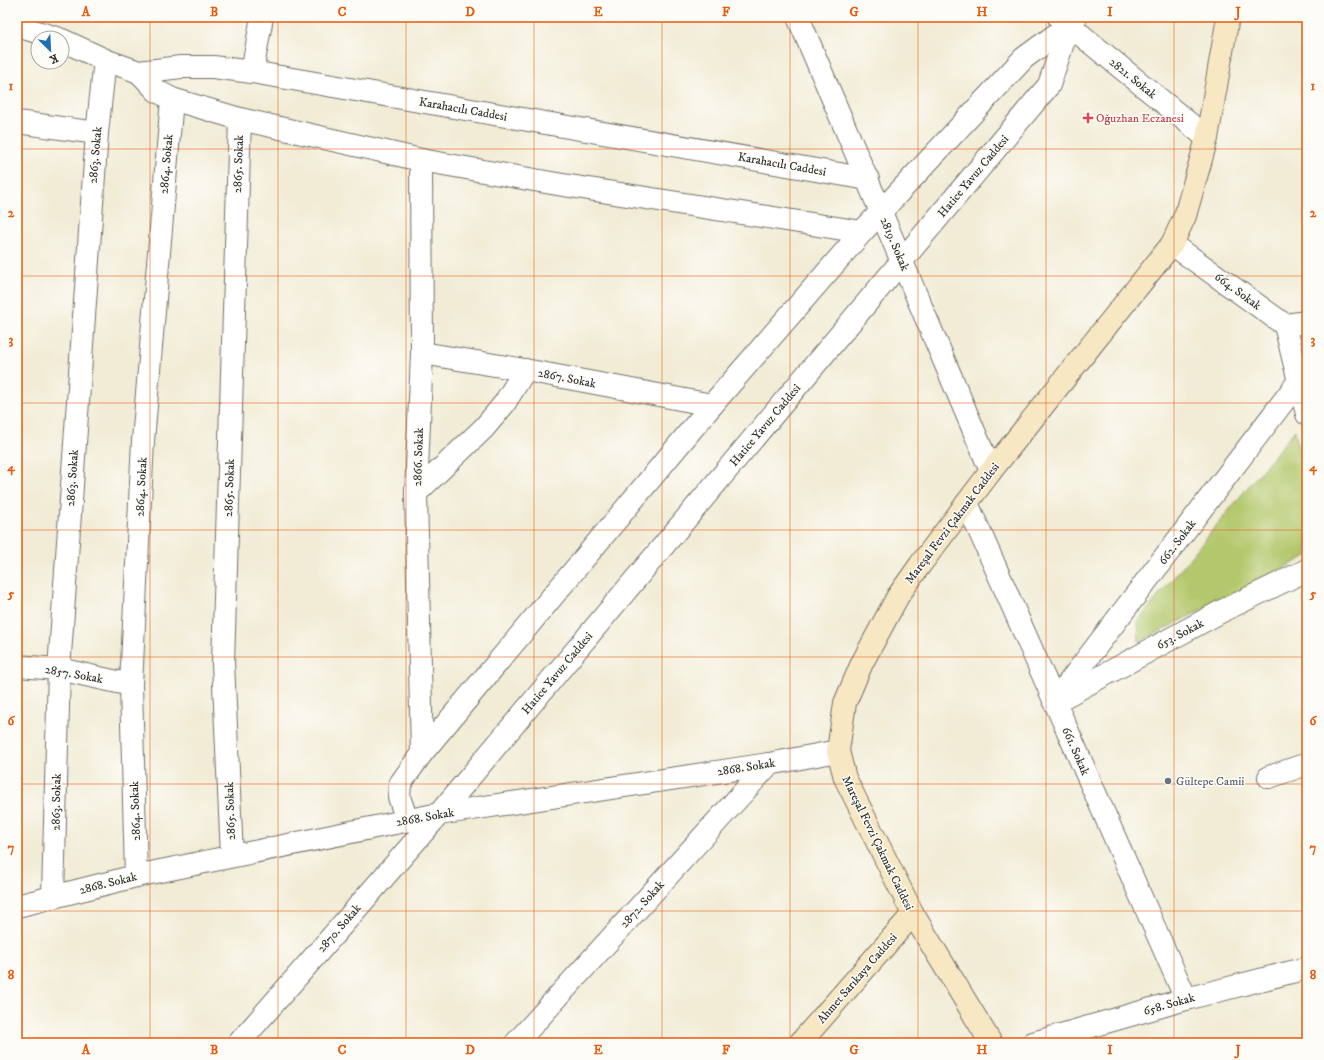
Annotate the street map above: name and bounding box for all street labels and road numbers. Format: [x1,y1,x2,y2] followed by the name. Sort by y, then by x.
[1106,55,1159,102] street label: 2821. Sokak
[418,94,508,125] street label: Karahacılı Caddesi
[86,126,105,184] street label: 2863. Sokak
[935,132,1012,220] street label: Hatice Yavuz Caddesi
[156,134,177,195] street label: 2864. Sokak
[230,135,247,193] street label: 2865. Sokak
[737,149,827,180] street label: Karahacılı Caddesi
[877,215,913,273] street label: 2819. Sokak
[1211,269,1264,313] street label: 664. Sokak
[537,366,597,391] street label: 2867. Sokak
[727,381,804,469] street label: Hatice Yavuz Caddesi
[410,427,427,487] street label: 2866. Sokak
[63,449,82,507] street label: 2863. Sokak
[132,457,151,517] street label: 2864. Sokak
[221,459,238,517] street label: 2865. Sokak
[902,460,1003,587] street label: Mareşal Fevzi Çakmak Caddesi
[1155,517,1199,568] street label: 662. Sokak
[1154,616,1206,653] street label: 653. Sokak
[519,629,596,717] street label: Hatice Yavuz Caddesi
[44,662,104,687] street label: 2857. Sokak
[1058,725,1093,778] street label: 661. Sokak
[716,755,776,779] street label: 2868. Sokak
[49,773,64,831] street label: 2863. Sokak
[838,774,917,913] street label: Mareşal Fevzi Çakmak Caddesi
[127,781,144,841] street label: 2864. Sokak
[222,782,239,840] street label: 2865. Sokak
[395,805,455,830] street label: 2868. Sokak
[78,869,138,898] street label: 2868. Sokak
[617,877,668,931] street label: 2872. Sokak
[314,901,364,956] street label: 2870. Sokak
[814,930,901,1027] street label: Ahmet Sarıkaya Caddesi
[1142,990,1197,1019] street label: 658. Sokak

